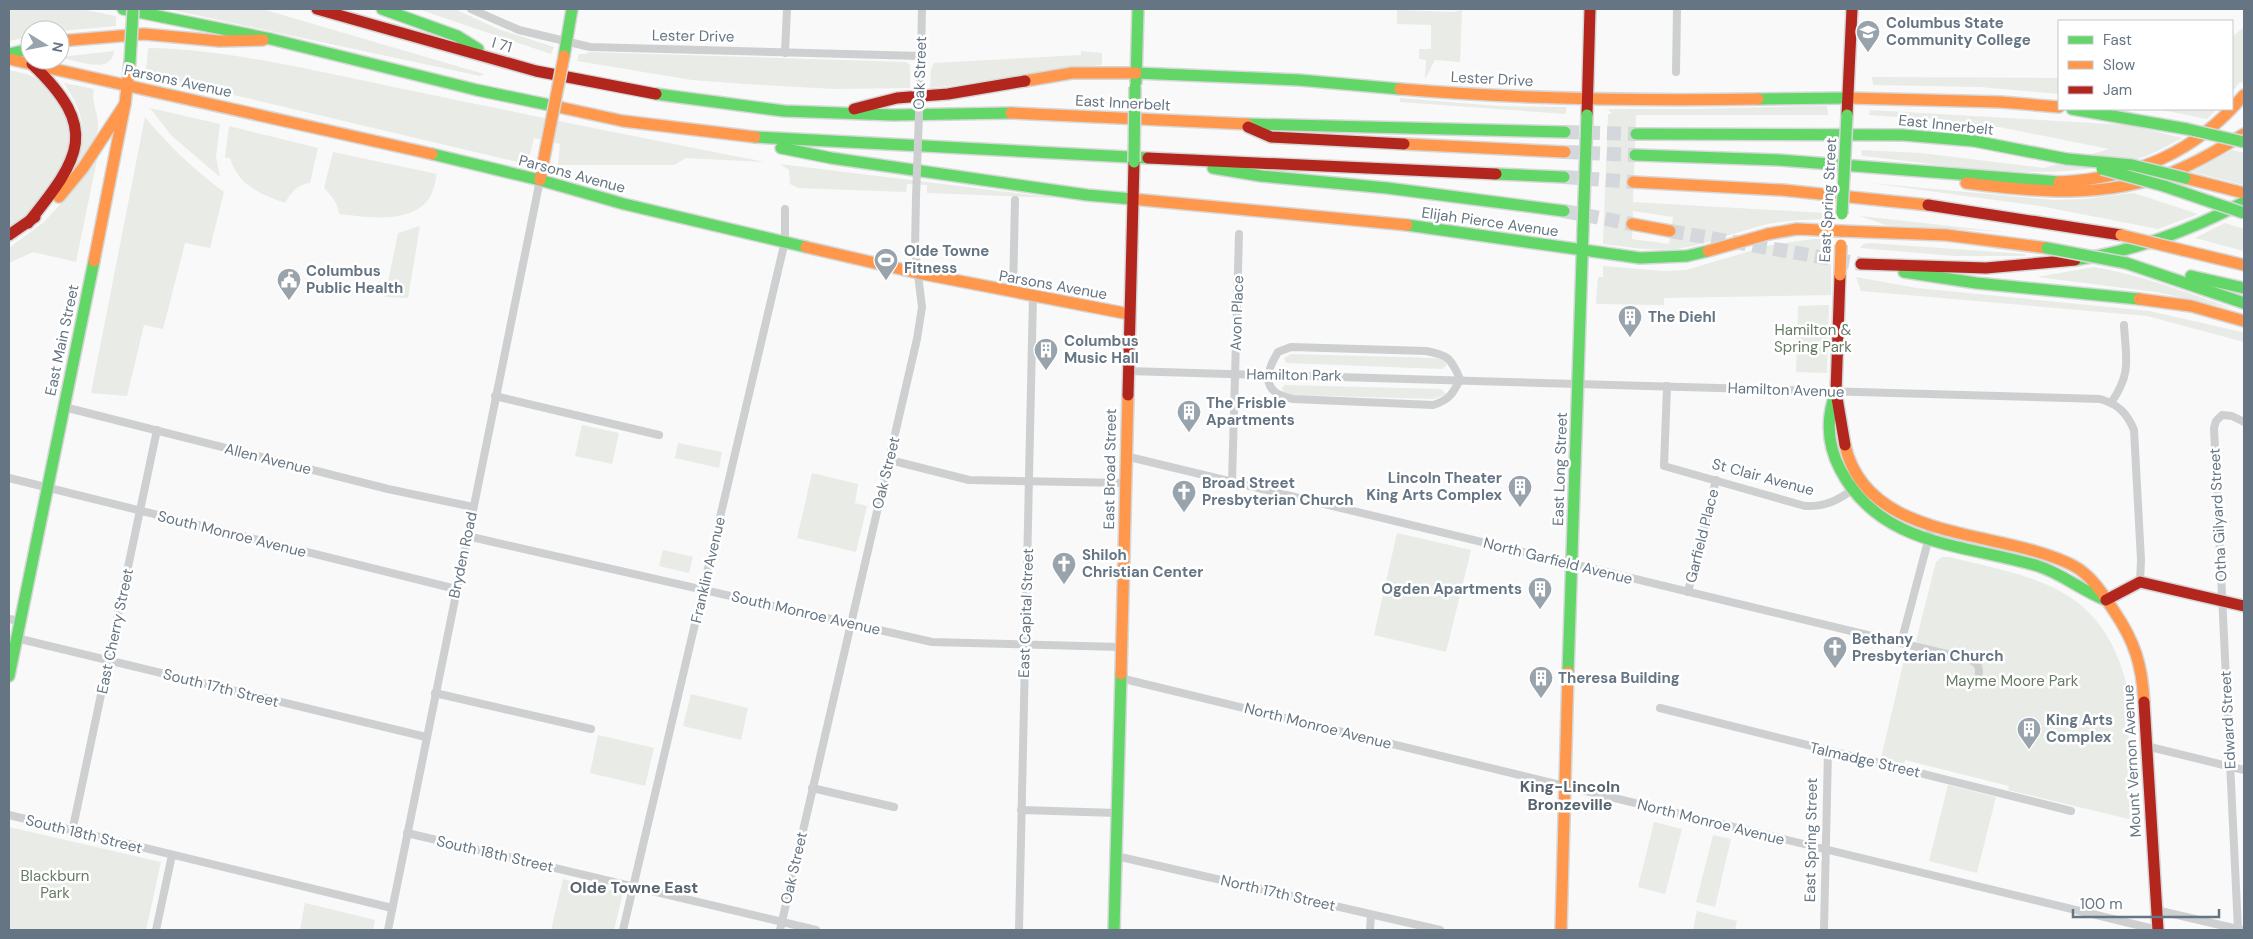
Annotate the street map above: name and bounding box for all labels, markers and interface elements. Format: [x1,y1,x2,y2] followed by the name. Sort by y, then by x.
[1886,13,2031,50] place label: Columbus State Community College
[1855,19,1881,53] school or university icon: Columbus State Community College
[20,20,70,70] north arrow
[2058,20,2233,110] legend
[652,25,734,47] street label: Lester Drive
[2103,30,2132,50] text: Fast
[490,33,514,57] street label: I 71
[909,36,931,110] street label: Oak Street
[48,41,68,54] text: N
[2103,55,2136,75] text: Slow
[122,60,234,102] street label: Parsons Avenue
[1450,67,1534,91] street label: Lester Drive
[2103,80,2132,100] text: Jam
[1075,91,1171,115] street label: East Innerbelt
[1897,110,1995,140] street label: East Innerbelt
[1815,137,1841,263] street label: East Spring Street
[516,150,628,198] street label: Parsons Avenue
[1420,202,1560,242] street label: Elijah Pierce Avenue
[904,241,989,278] place label: Olde Towne Fitness
[873,247,899,281] sports icon: Olde Towne Fitness
[306,261,403,298] place label: Columbus Public Health
[997,266,1109,304] street label: Parsons Avenue
[276,267,302,301] public building icon: Columbus Public Health
[1226,275,1248,351] street label: Avon Place
[40,282,84,397] street label: East Main Street
[1617,304,1643,338] building icon: The Diehl
[1648,307,1716,327] place label: The Diehl
[1774,320,1852,357] park label: Hamilton & Spring Park
[1064,331,1139,368] place label: Columbus Music Hall
[1033,337,1059,371] building icon: Columbus Music Hall
[1246,364,1342,386] street label: Hamilton Park
[1727,378,1845,402] street label: Hamilton Avenue
[1206,393,1295,430] place label: The Frisble Apartments
[1176,399,1202,433] building icon: The Frisble Apartments
[1099,408,1121,530] street label: East Broad Street
[1548,412,1572,526] street label: East Long Street
[867,435,905,511] street label: Oak Street
[223,439,313,479] street label: Allen Avenue
[2205,448,2231,582] street label: Otha Gilyard Street
[1710,454,1816,500] street label: St Clair Avenue
[1366,468,1502,505] place label: Lincoln Theater King Arts Complex
[1202,473,1354,510] place label: Broad Street Presbyterian Church
[1507,474,1533,508] building icon: Lincoln Theater King Arts Complex
[1171,479,1197,513] church icon: Broad Street Presbyterian Church
[1681,487,1723,585] street label: Garfield Place
[156,506,308,562] street label: South Monroe Avenue
[444,510,482,600] street label: Bryden Road
[686,515,730,625] street label: Franklin Avenue
[1481,533,1635,589] street label: North Garfield Avenue
[1082,545,1203,582] place label: Shiloh Christian Center
[1014,548,1038,678] street label: East Capital Street
[1051,551,1077,585] church icon: Shiloh Christian Center
[92,566,138,695] street label: East Cherry Street
[1527,576,1553,610] building icon: Ogden Apartments
[1381,579,1522,599] place label: Ogden Apartments
[729,586,883,640] street label: South Monroe Avenue
[1852,629,2004,666] place label: Bethany Presbyterian Church
[1822,635,1848,669] church icon: Bethany Presbyterian Church
[161,664,281,712] street label: South 17th Street
[1528,665,1554,699] building icon: Theresa Building
[1558,668,1680,688] place label: Theresa Building
[2215,670,2241,770] street label: Edward Street
[1946,671,2079,691] park label: Mayme Moore Park
[2118,684,2146,838] street label: Mount Vernon Avenue
[1242,698,1394,754] street label: North Monroe Avenue
[2046,710,2113,747] place label: King Arts Complex
[2016,716,2042,750] building icon: King Arts Complex
[1808,738,1922,782] street label: Talmadge Street
[1520,776,1620,815] district label: King-Lincoln Bronzeville
[1800,778,1822,902] street label: East Spring Street
[1635,794,1787,850] street label: North Monroe Avenue
[24,810,145,858] street label: South 18th Street
[776,830,812,906] street label: Oak Street
[435,831,556,877] street label: South 18th Street
[21,866,89,903] park label: Blackburn Park
[1219,870,1337,916] street label: North 17th Street
[570,877,698,898] district label: Olde Towne East
[2073,886,2219,918] scale bar
[2080,894,2123,914] text: 100 m

